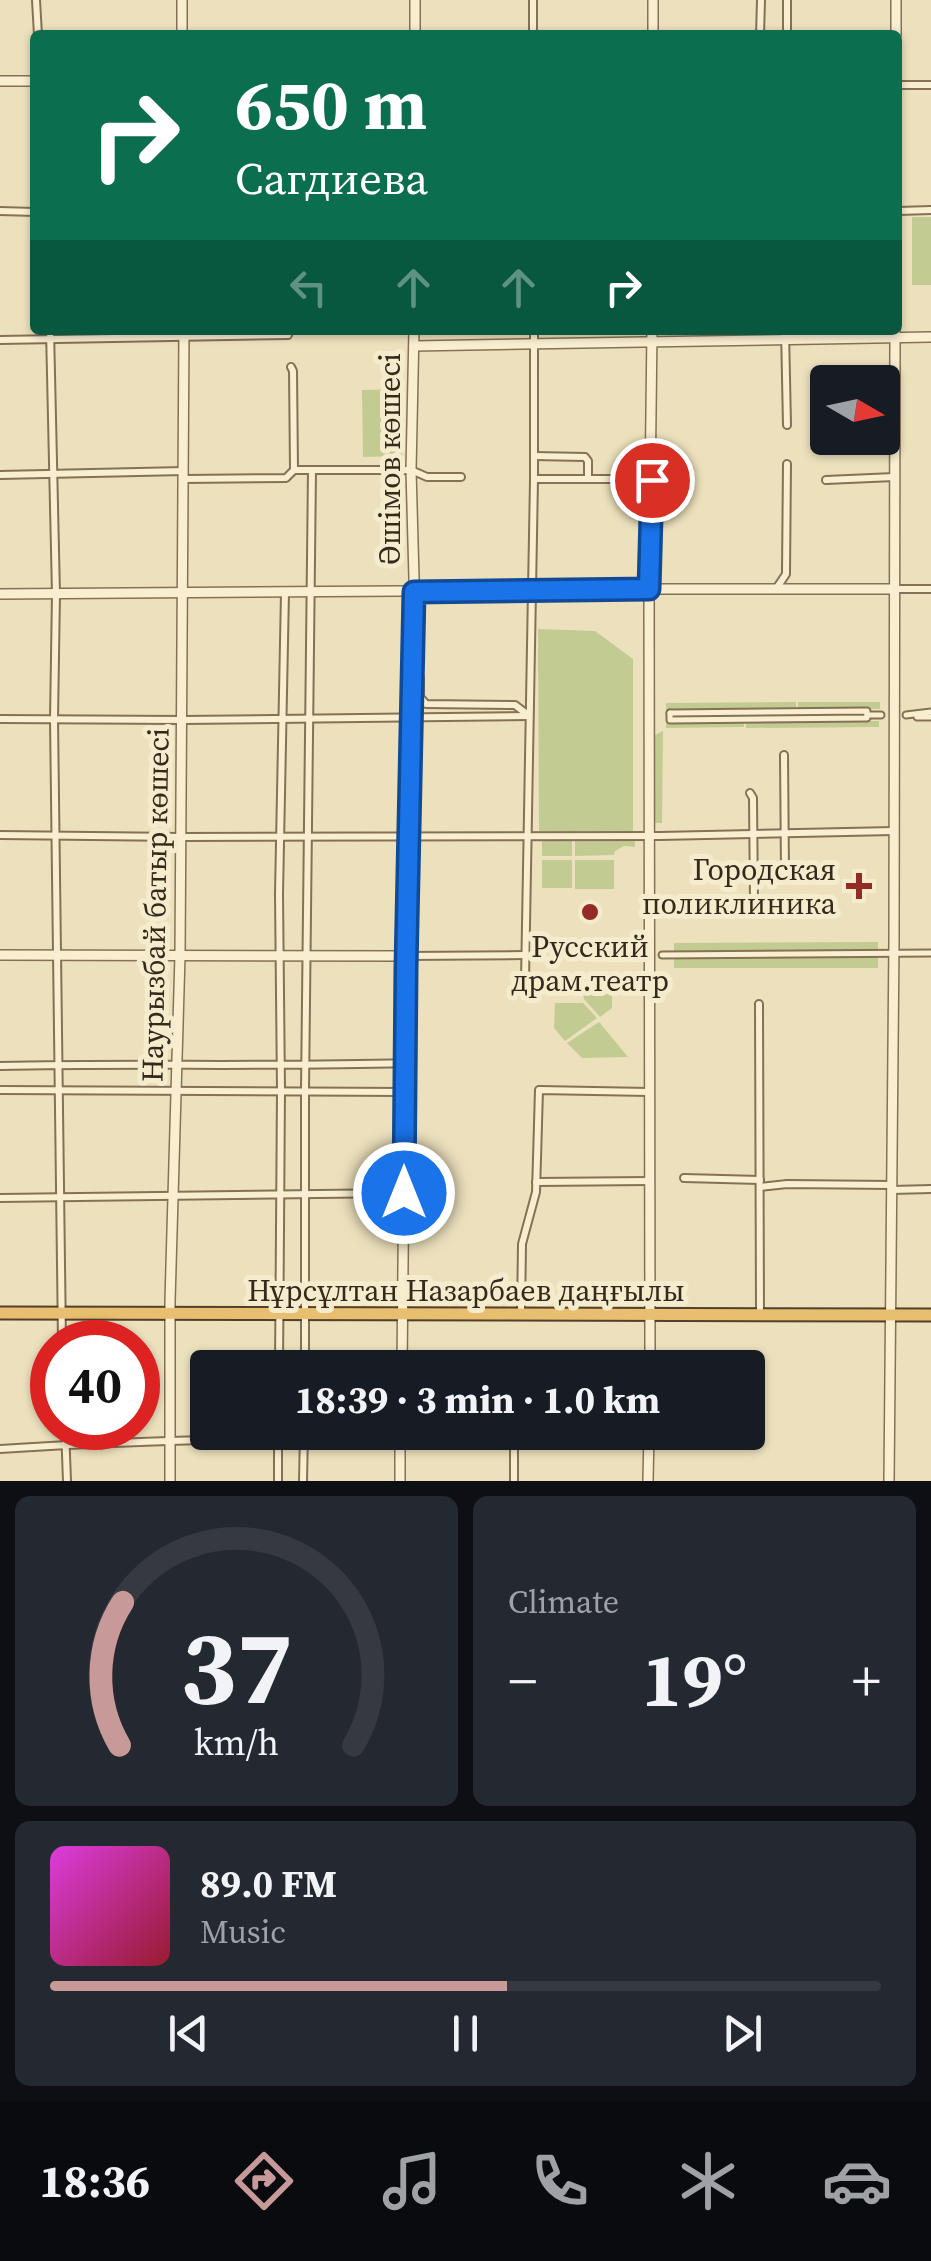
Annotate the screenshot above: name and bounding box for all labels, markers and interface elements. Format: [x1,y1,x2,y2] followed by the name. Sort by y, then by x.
[235,56,427,152] text: 650 m
[70,70,200,200] icon: right
[235,147,428,209] text: Сагдиева
[281,260,336,315] icon: left
[386,260,441,315] icon: ahead
[491,260,546,315] icon: ahead
[596,260,651,315] icon: right
[369,353,410,565] street label: Әшімов көшесі
[810,365,900,455] north arrow
[810,365,900,455] map controls
[610,438,695,523] pin
[625,453,680,508] icon: arrive
[131,728,179,1082] street label: Наурызбай батыр көшесі
[642,849,837,924] place label: Городская поликлиника
[846,873,872,899] marker: Городская поликлиника
[579,901,601,923] marker: Русский драм.театр
[511,926,669,1001] place label: Русский драм.театр
[352,1141,456,1245] position arrow
[247,1270,685,1311] street label: Нұрсұлтан Назарбаев даңғылы
[30,1320,160,1450] speed limit sign: 40
[295,1374,660,1426] text: 18:39 · 3 min · 1.0 km
[508,1580,619,1624] text: Climate
[180,1595,293,1738] text: 37
[642,1628,747,1731] text: 19°
[508,1643,537,1718] text: −
[852,1643,881,1718] text: +
[194,1718,279,1767] text: km/h
[200,1858,337,1910] text: 89.0 FM
[200,1910,286,1954] text: Music
[161,2006,216,2061] icon: previous
[438,2006,493,2061] icon: pause
[715,2006,770,2061] icon: next
[229,2146,299,2216] icon: directions
[377,2146,447,2216] icon: music
[525,2146,595,2216] icon: phone
[673,2146,743,2216] icon: climate
[822,2146,892,2216] icon: car
[39,2150,150,2212] text: 18:36

